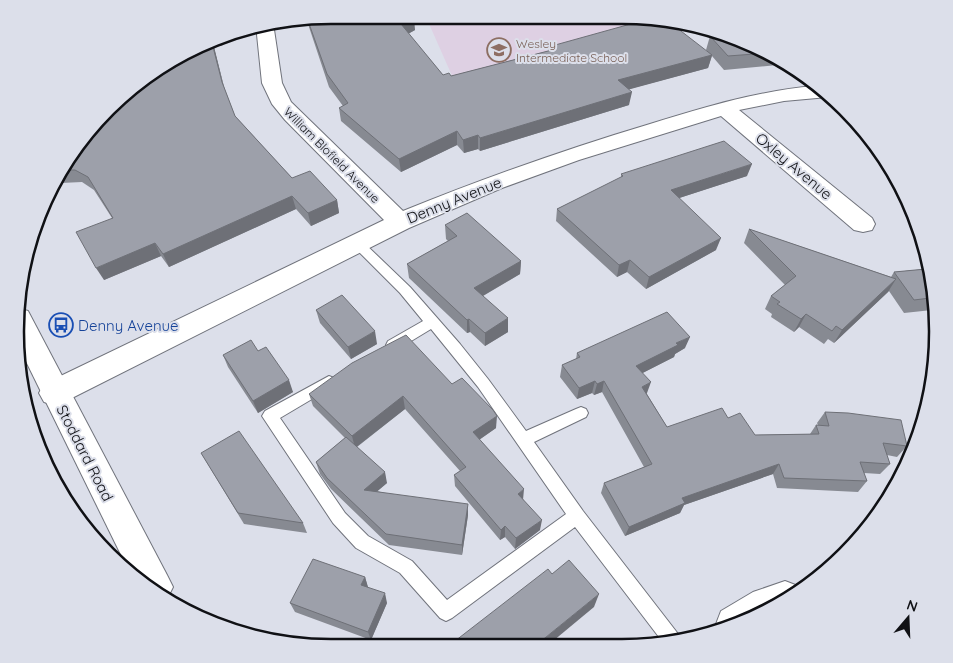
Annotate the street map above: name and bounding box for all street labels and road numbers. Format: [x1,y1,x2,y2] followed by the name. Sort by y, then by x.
[281,104,383,206] street label: William Blofield Avenue
[752,128,836,204] street label: Oxley Avenue
[404,172,504,228] street label: Denny Avenue
[53,402,117,504] street label: Stoddard Road

